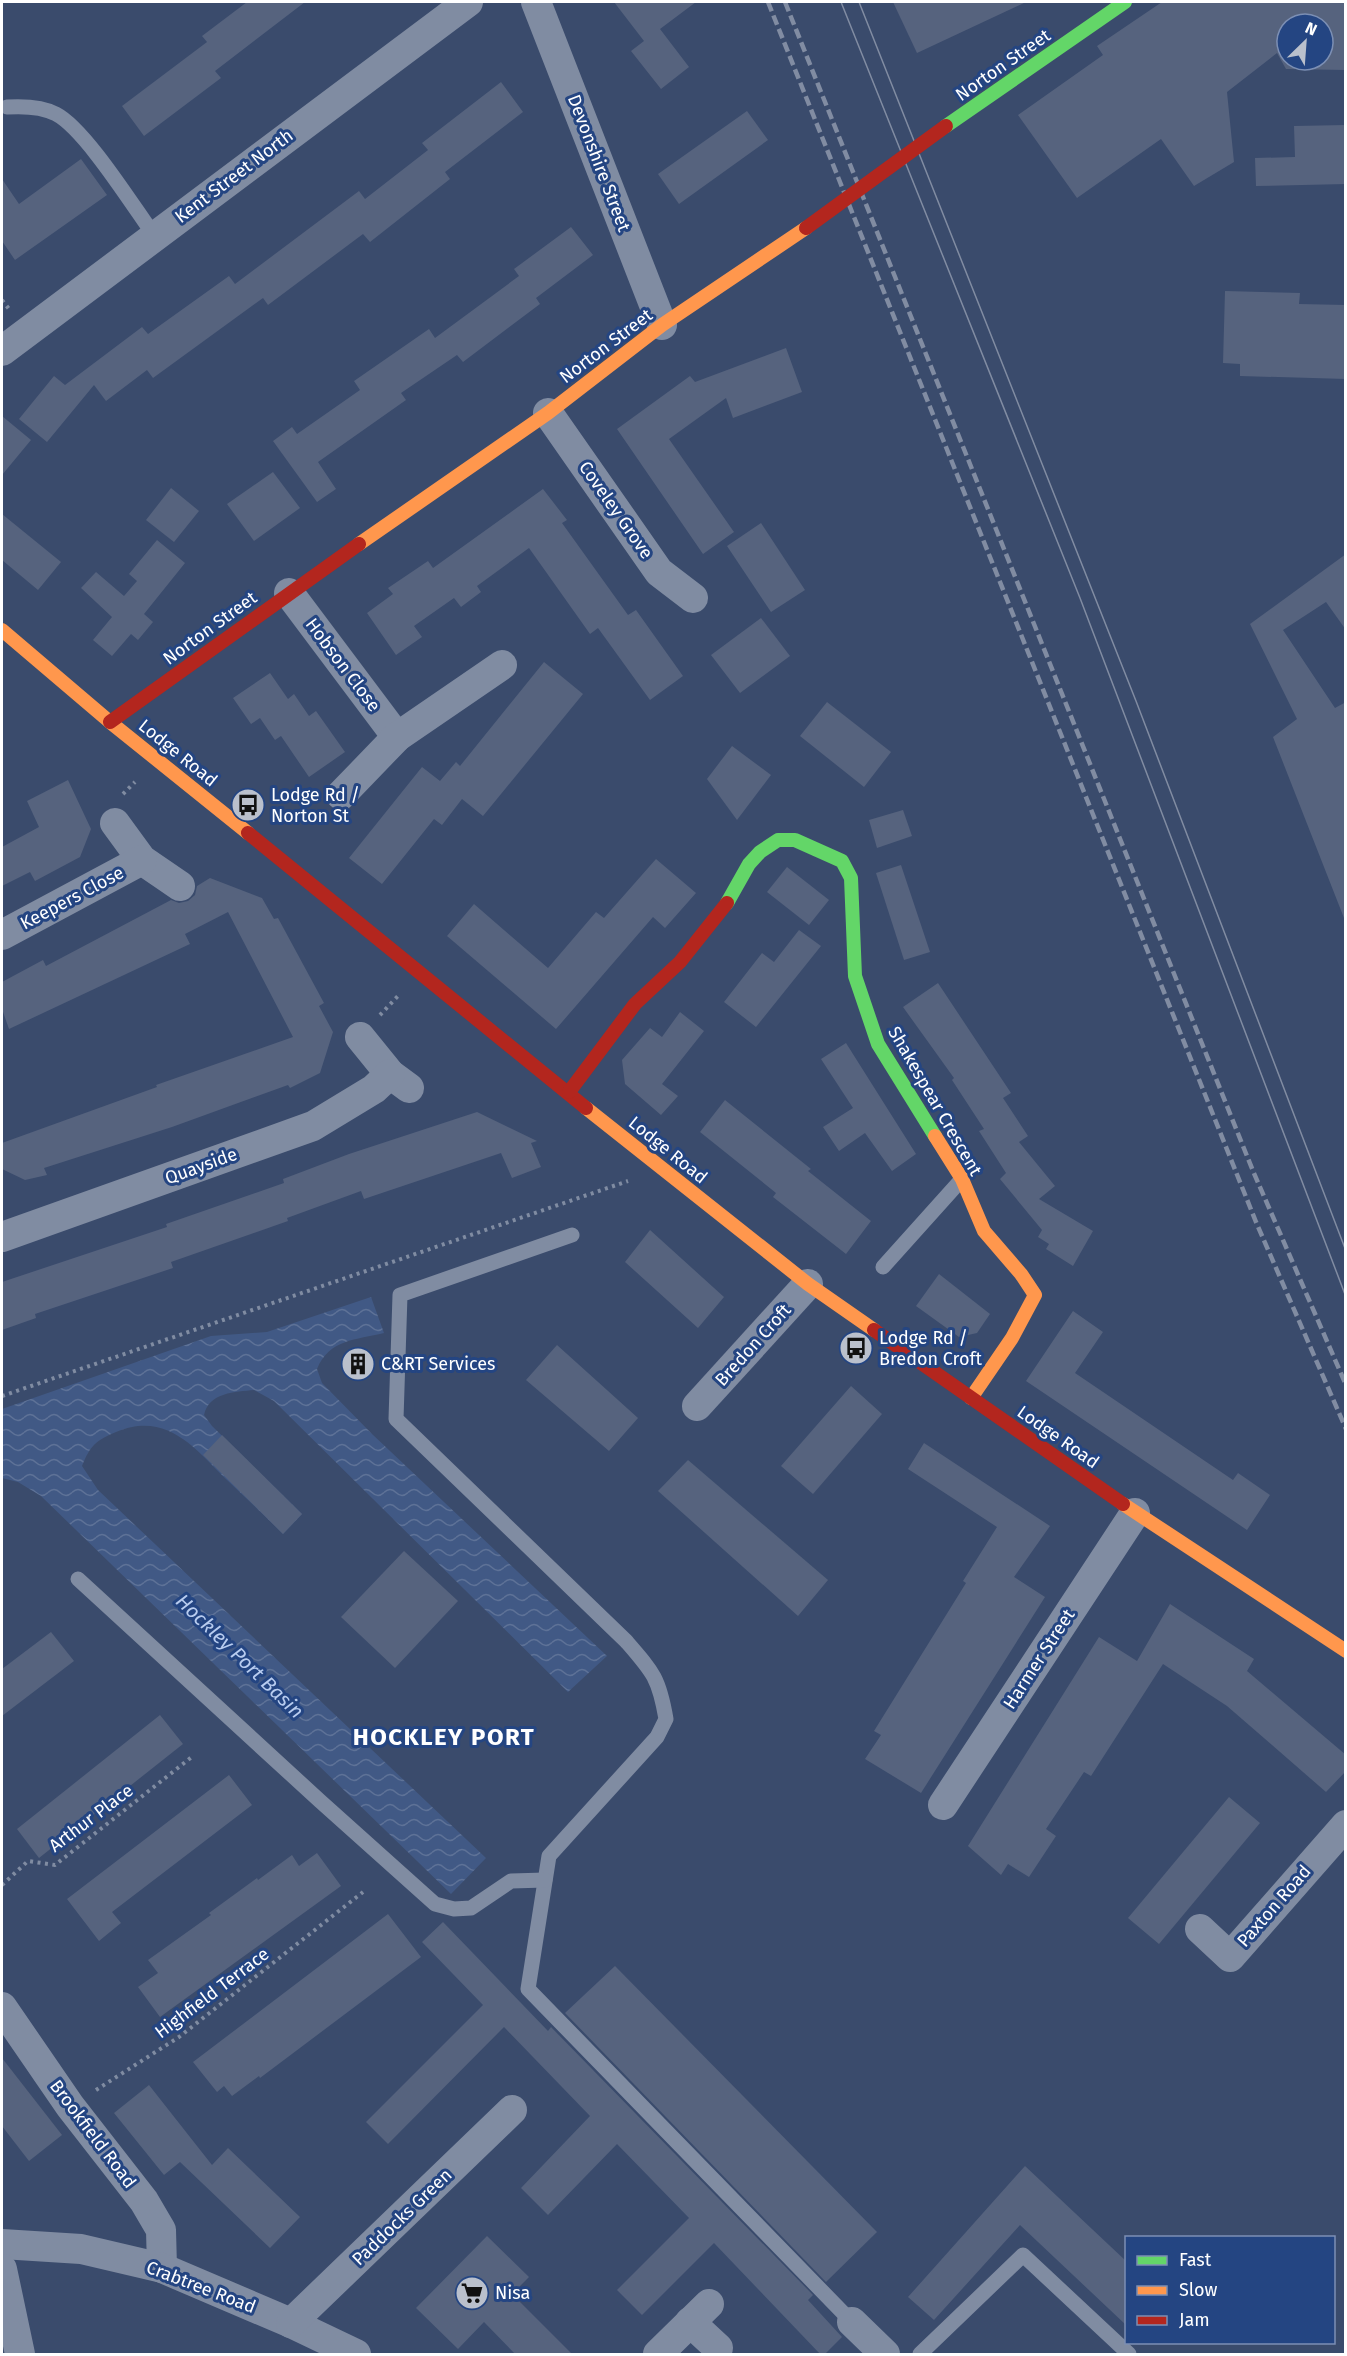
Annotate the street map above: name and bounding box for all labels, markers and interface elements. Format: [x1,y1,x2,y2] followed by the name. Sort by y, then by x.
[1275,12,1335,72] north arrow
[1302,18,1320,40] text: N
[951,24,1055,106] street label: Norton Street
[563,91,635,235] street label: Devonshire Street
[171,124,297,228] street label: Kent Street North
[555,304,657,388] street label: Norton Street
[574,457,658,563] street label: Coveley Grove
[159,586,262,669] street label: Norton Street
[301,614,385,716] street label: Hobson Close
[134,715,222,791] street label: Lodge Road
[271,784,360,827] place label: Lodge Rd / Norton St
[230,787,266,823] bus stop icon: Lodge Rd / Norton St
[16,861,128,935] street label: Keepers Close
[883,1022,987,1180] street label: Shakespear Crescent
[624,1112,712,1188] street label: Lodge Road
[162,1143,240,1189] street label: Quayside
[710,1299,796,1391] street label: Bredon Croft
[879,1327,983,1370] place label: Lodge Rd / Bredon Croft
[838,1330,874,1366] bus stop icon: Lodge Rd / Bredon Croft
[340,1346,376,1382] building icon: C&RT Services
[381,1353,496,1375] place label: C&RT Services
[1013,1401,1103,1473] street label: Lodge Road
[171,1589,309,1723] water label: Hockley Port Basin
[999,1604,1080,1713] street label: Harmer Street
[353,1723,535,1751] district label: HOCKLEY PORT
[45,1779,137,1857] street label: Arthur Place
[1232,1860,1316,1952] street label: Paxton Road
[151,1943,273,2043] street label: Highfield Terrace
[45,2075,141,2193] street label: Brookfield Road
[348,2164,456,2270] street label: Paddocks Green
[1125,2236,1335,2344] legend
[1179,2249,1212,2271] text: Fast
[143,2256,259,2318] street label: Crabtree Road
[454,2275,490,2311] supermarket icon: Nisa
[1179,2279,1218,2301] text: Slow
[495,2282,530,2304] place label: Nisa
[1179,2309,1210,2331] text: Jam

